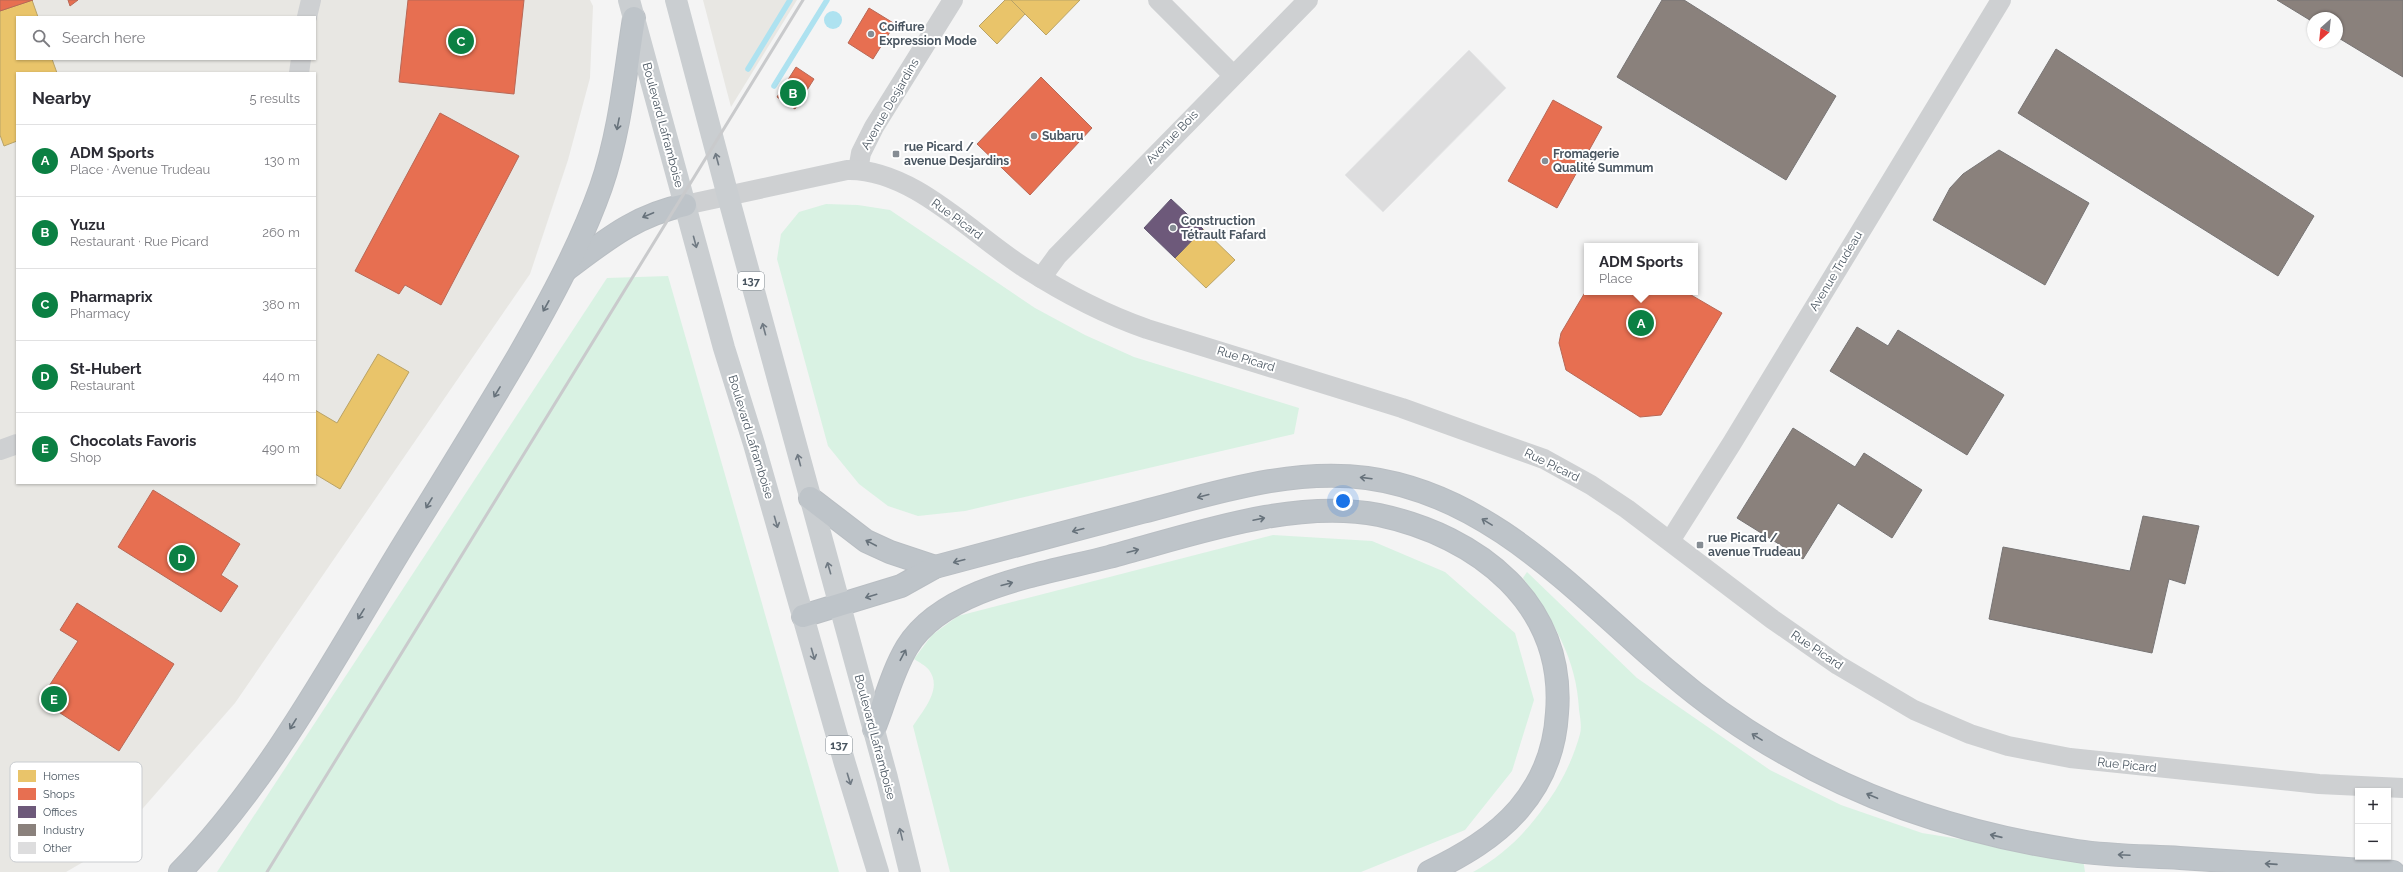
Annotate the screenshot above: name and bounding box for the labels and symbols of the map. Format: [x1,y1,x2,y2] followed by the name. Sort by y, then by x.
[2307,12,2343,48] north arrow
[879,20,977,48] place label: Coiffure Expression Mode
[448,26,474,56] pin: C
[866,29,876,39] marker: Coiffure Expression Mode
[858,56,922,152] street label: Avenue Desjardins
[640,61,686,189] street label: Boulevard Laframboise
[780,78,806,108] pin: B
[1143,107,1201,167] street label: Avenue Bois
[613,117,621,130] one-way arrow
[1042,129,1083,143] place label: Subaru
[1029,131,1039,141] marker: Subaru
[904,140,1009,168] place label: rue Picard / avenue Desjardins
[1553,147,1654,175] place label: Fromagerie Qualité Summum
[891,149,901,159] marker: rue Picard / avenue Desjardins
[713,152,721,165] one-way arrow
[1540,156,1550,166] marker: Fromagerie Qualité Summum
[929,196,985,242] street label: Rue Picard
[642,212,654,220] one-way arrow
[1181,214,1266,242] place label: Construction Tétrault Fafard
[1168,223,1178,233] marker: Construction Tétrault Fafard
[1807,229,1865,313] street label: Avenue Trudeau
[692,236,699,249] one-way arrow
[738,272,764,290] road number: 137
[542,300,550,312] one-way arrow
[1628,308,1654,338] pin: A
[759,323,767,336] one-way arrow
[1215,344,1277,374] street label: Rue Picard
[725,373,777,501] street label: Boulevard Laframboise
[493,386,501,397] one-way arrow
[1522,446,1582,484] street label: Rue Picard
[795,454,803,467] one-way arrow
[1360,474,1373,482] one-way arrow
[1333,491,1353,511] your location
[1197,493,1210,500] one-way arrow
[425,497,433,509] one-way arrow
[1252,514,1265,522] one-way arrow
[773,515,780,528] one-way arrow
[1481,517,1493,525] one-way arrow
[1071,526,1084,534] one-way arrow
[1708,531,1801,559] place label: rue Picard / avenue Trudeau
[865,539,877,546] one-way arrow
[1695,540,1705,550] marker: rue Picard / avenue Trudeau
[169,543,195,573] pin: D
[1126,546,1139,554] one-way arrow
[953,558,966,565] one-way arrow
[825,561,832,574] one-way arrow
[1000,580,1013,587] one-way arrow
[865,593,878,600] one-way arrow
[357,608,365,620] one-way arrow
[1788,628,1846,672] street label: Rue Picard
[810,647,818,660] one-way arrow
[900,649,907,661] one-way arrow
[852,673,898,801] street label: Boulevard Laframboise
[41,684,67,714] pin: E
[289,718,297,729] one-way arrow
[1751,732,1763,740] one-way arrow
[826,736,852,754] road number: 137
[2097,755,2157,775] street label: Rue Picard
[10,762,142,862] legend
[43,770,79,783] text: Homes
[846,772,853,785] one-way arrow
[43,788,75,801] text: Shops
[1867,792,1879,800] one-way arrow
[43,806,77,819] text: Offices
[43,824,84,837] text: Industry
[896,828,904,841] one-way arrow
[1990,832,2003,839] one-way arrow
[43,842,72,855] text: Other
[2118,851,2131,859] one-way arrow
[2265,860,2278,867] one-way arrow

